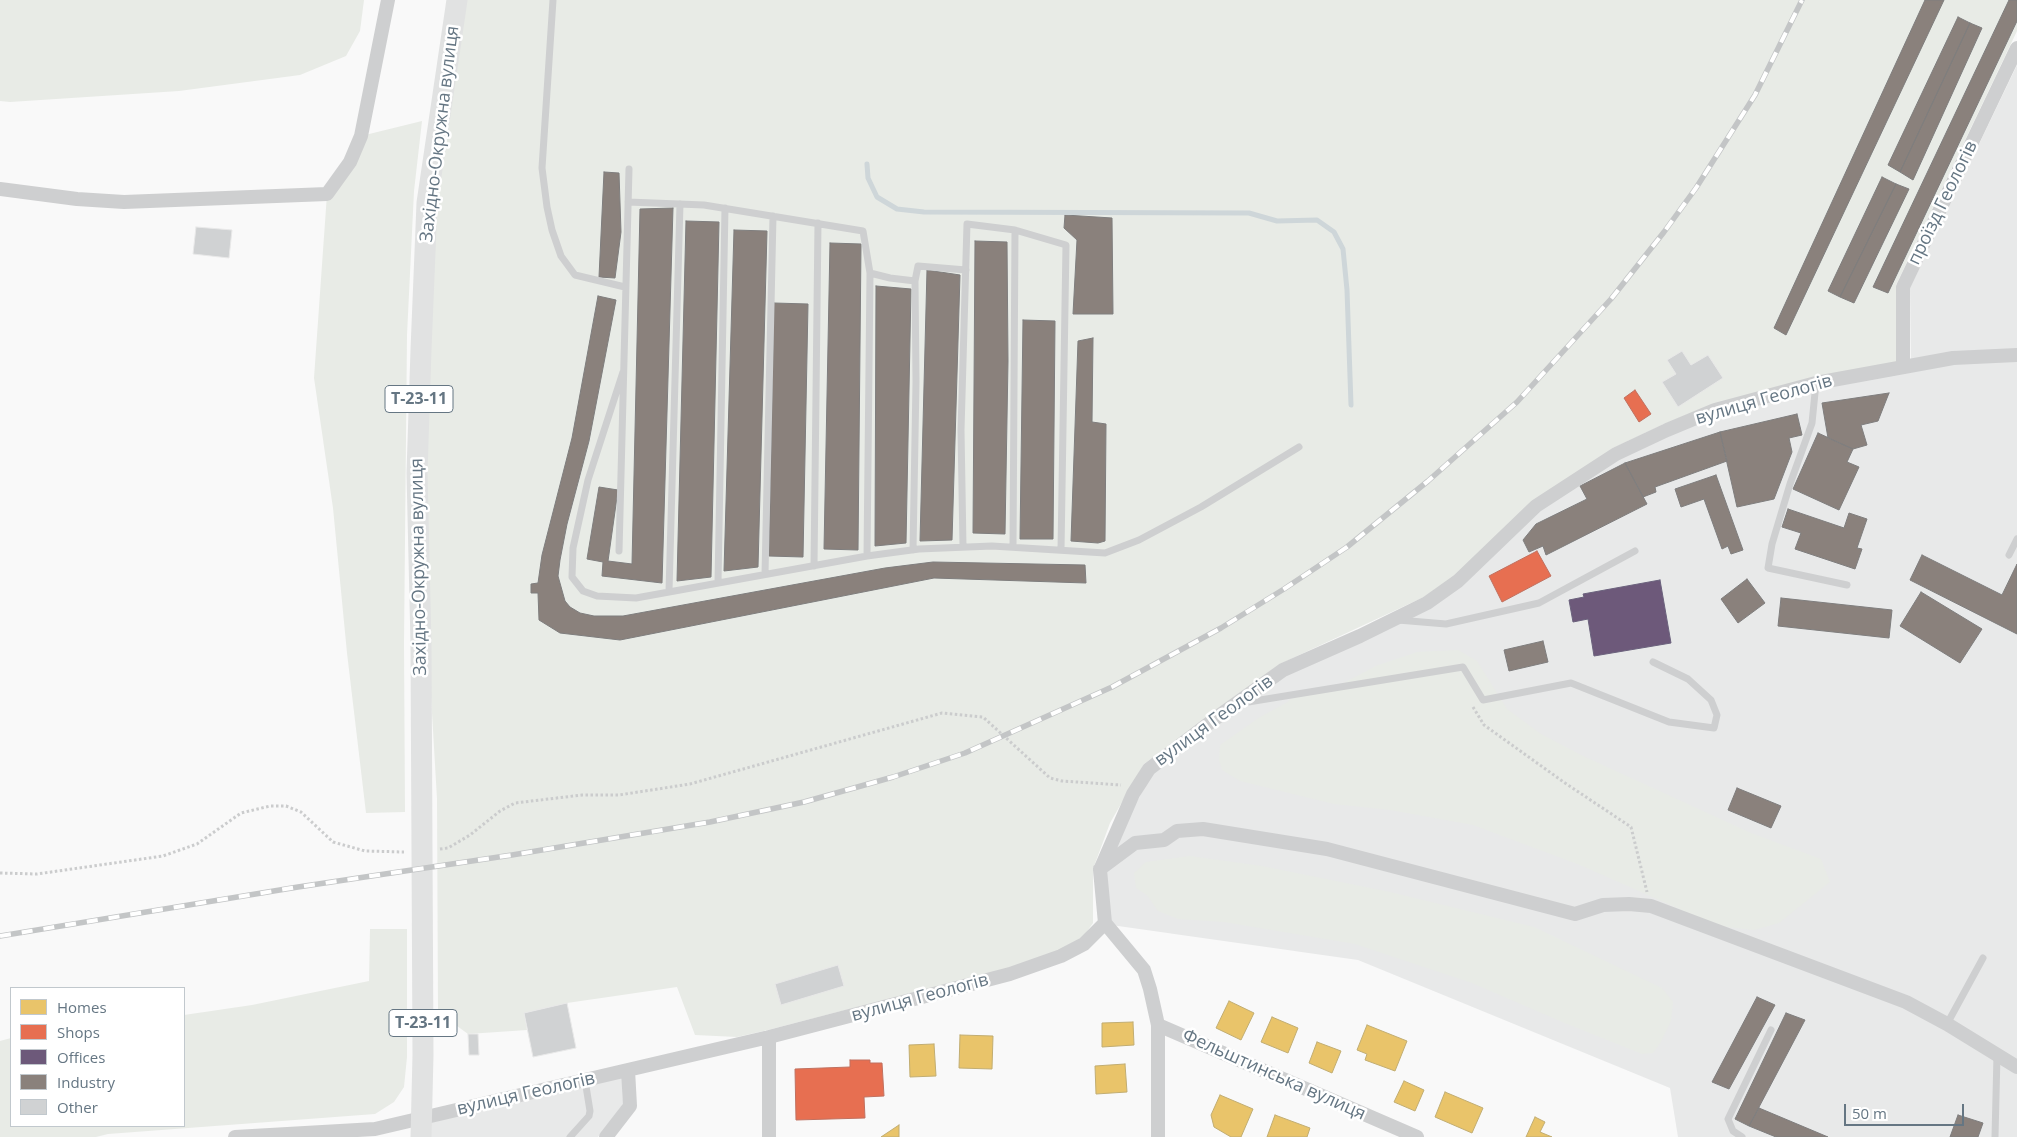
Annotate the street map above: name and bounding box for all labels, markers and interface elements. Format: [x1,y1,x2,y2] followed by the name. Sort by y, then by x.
[416,25,464,243] street label: Західно-Окружна вулиця
[1904,137,1982,269] street label: проїзд Геологів
[1693,370,1835,430] street label: вулиця Геологів
[385,386,453,412] road number: Т-23-11
[406,458,432,676] street label: Західно-Окружна вулиця
[1151,671,1277,771] street label: вулиця Геологів
[849,969,991,1027] street label: вулиця Геологів
[10,987,185,1127] legend
[57,997,107,1017] text: Homes
[389,1010,457,1036] road number: Т-23-11
[57,1022,100,1042] text: Shops
[1179,1025,1369,1125] street label: Фельштинська вулиця
[57,1047,105,1067] text: Offices
[455,1068,597,1120] street label: вулиця Геологів
[57,1072,115,1092] text: Industry
[1847,1094,1967,1126] scale bar
[57,1097,98,1117] text: Other
[1852,1103,1887,1123] text: 50 m

